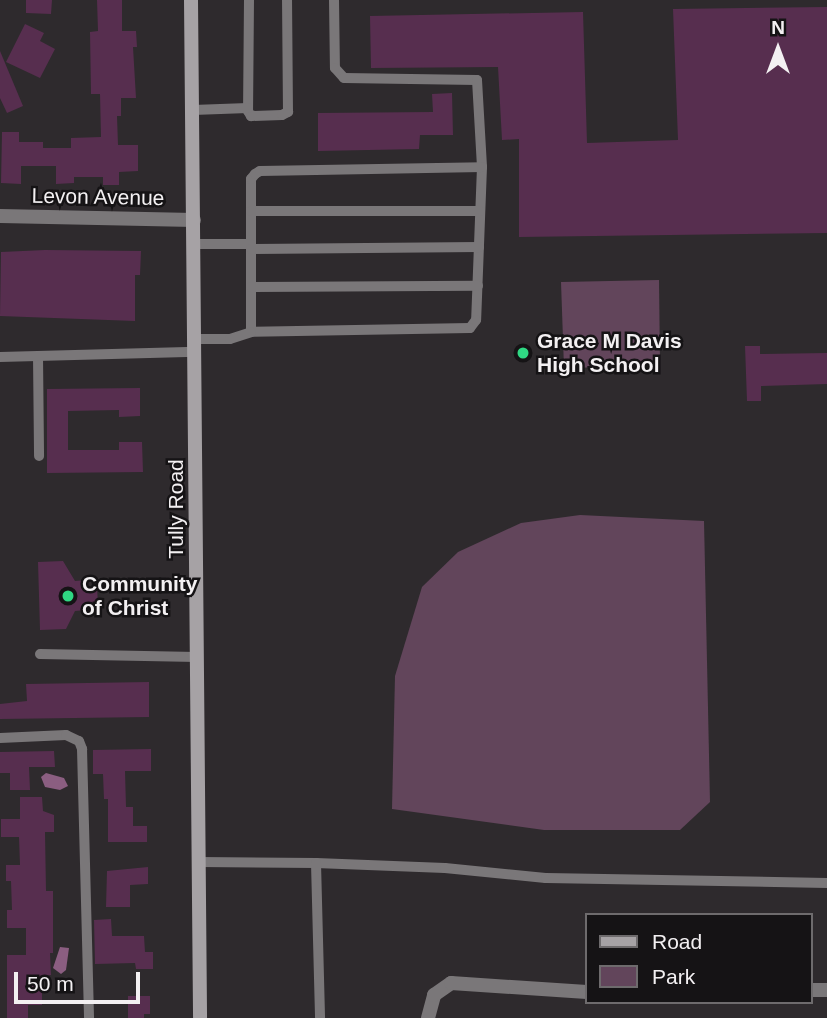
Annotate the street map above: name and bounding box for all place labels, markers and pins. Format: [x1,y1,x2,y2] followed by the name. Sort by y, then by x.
[537,328,682,378] place label: Grace M Davis High School
[515,345,531,361] marker: Grace M Davis High School
[82,571,198,621] place label: Community of Christ
[60,588,76,604] marker: Community of Christ

